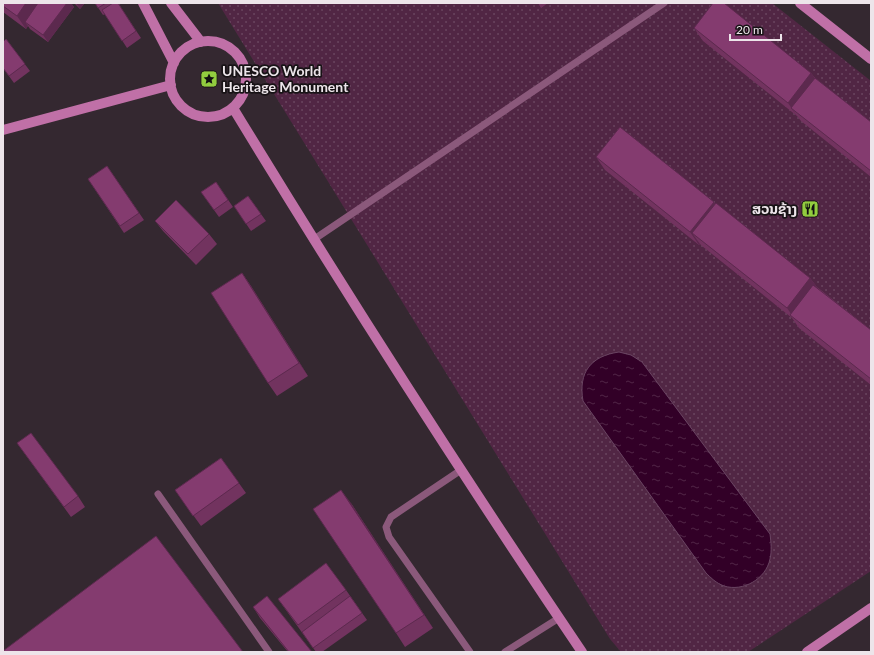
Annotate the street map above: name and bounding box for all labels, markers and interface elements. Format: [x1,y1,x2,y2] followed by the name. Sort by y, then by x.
[730,16,781,42] scale bar
[736,22,763,37] text: 20 m
[222,62,349,95] place label: UNESCO World Heritage Monument
[199,69,219,89] place icon: UNESCO World Heritage Monument
[800,199,820,219] restaurant icon: ສວນຊ້າງ
[752,200,797,217] place label: ສວນຊ້າງ

